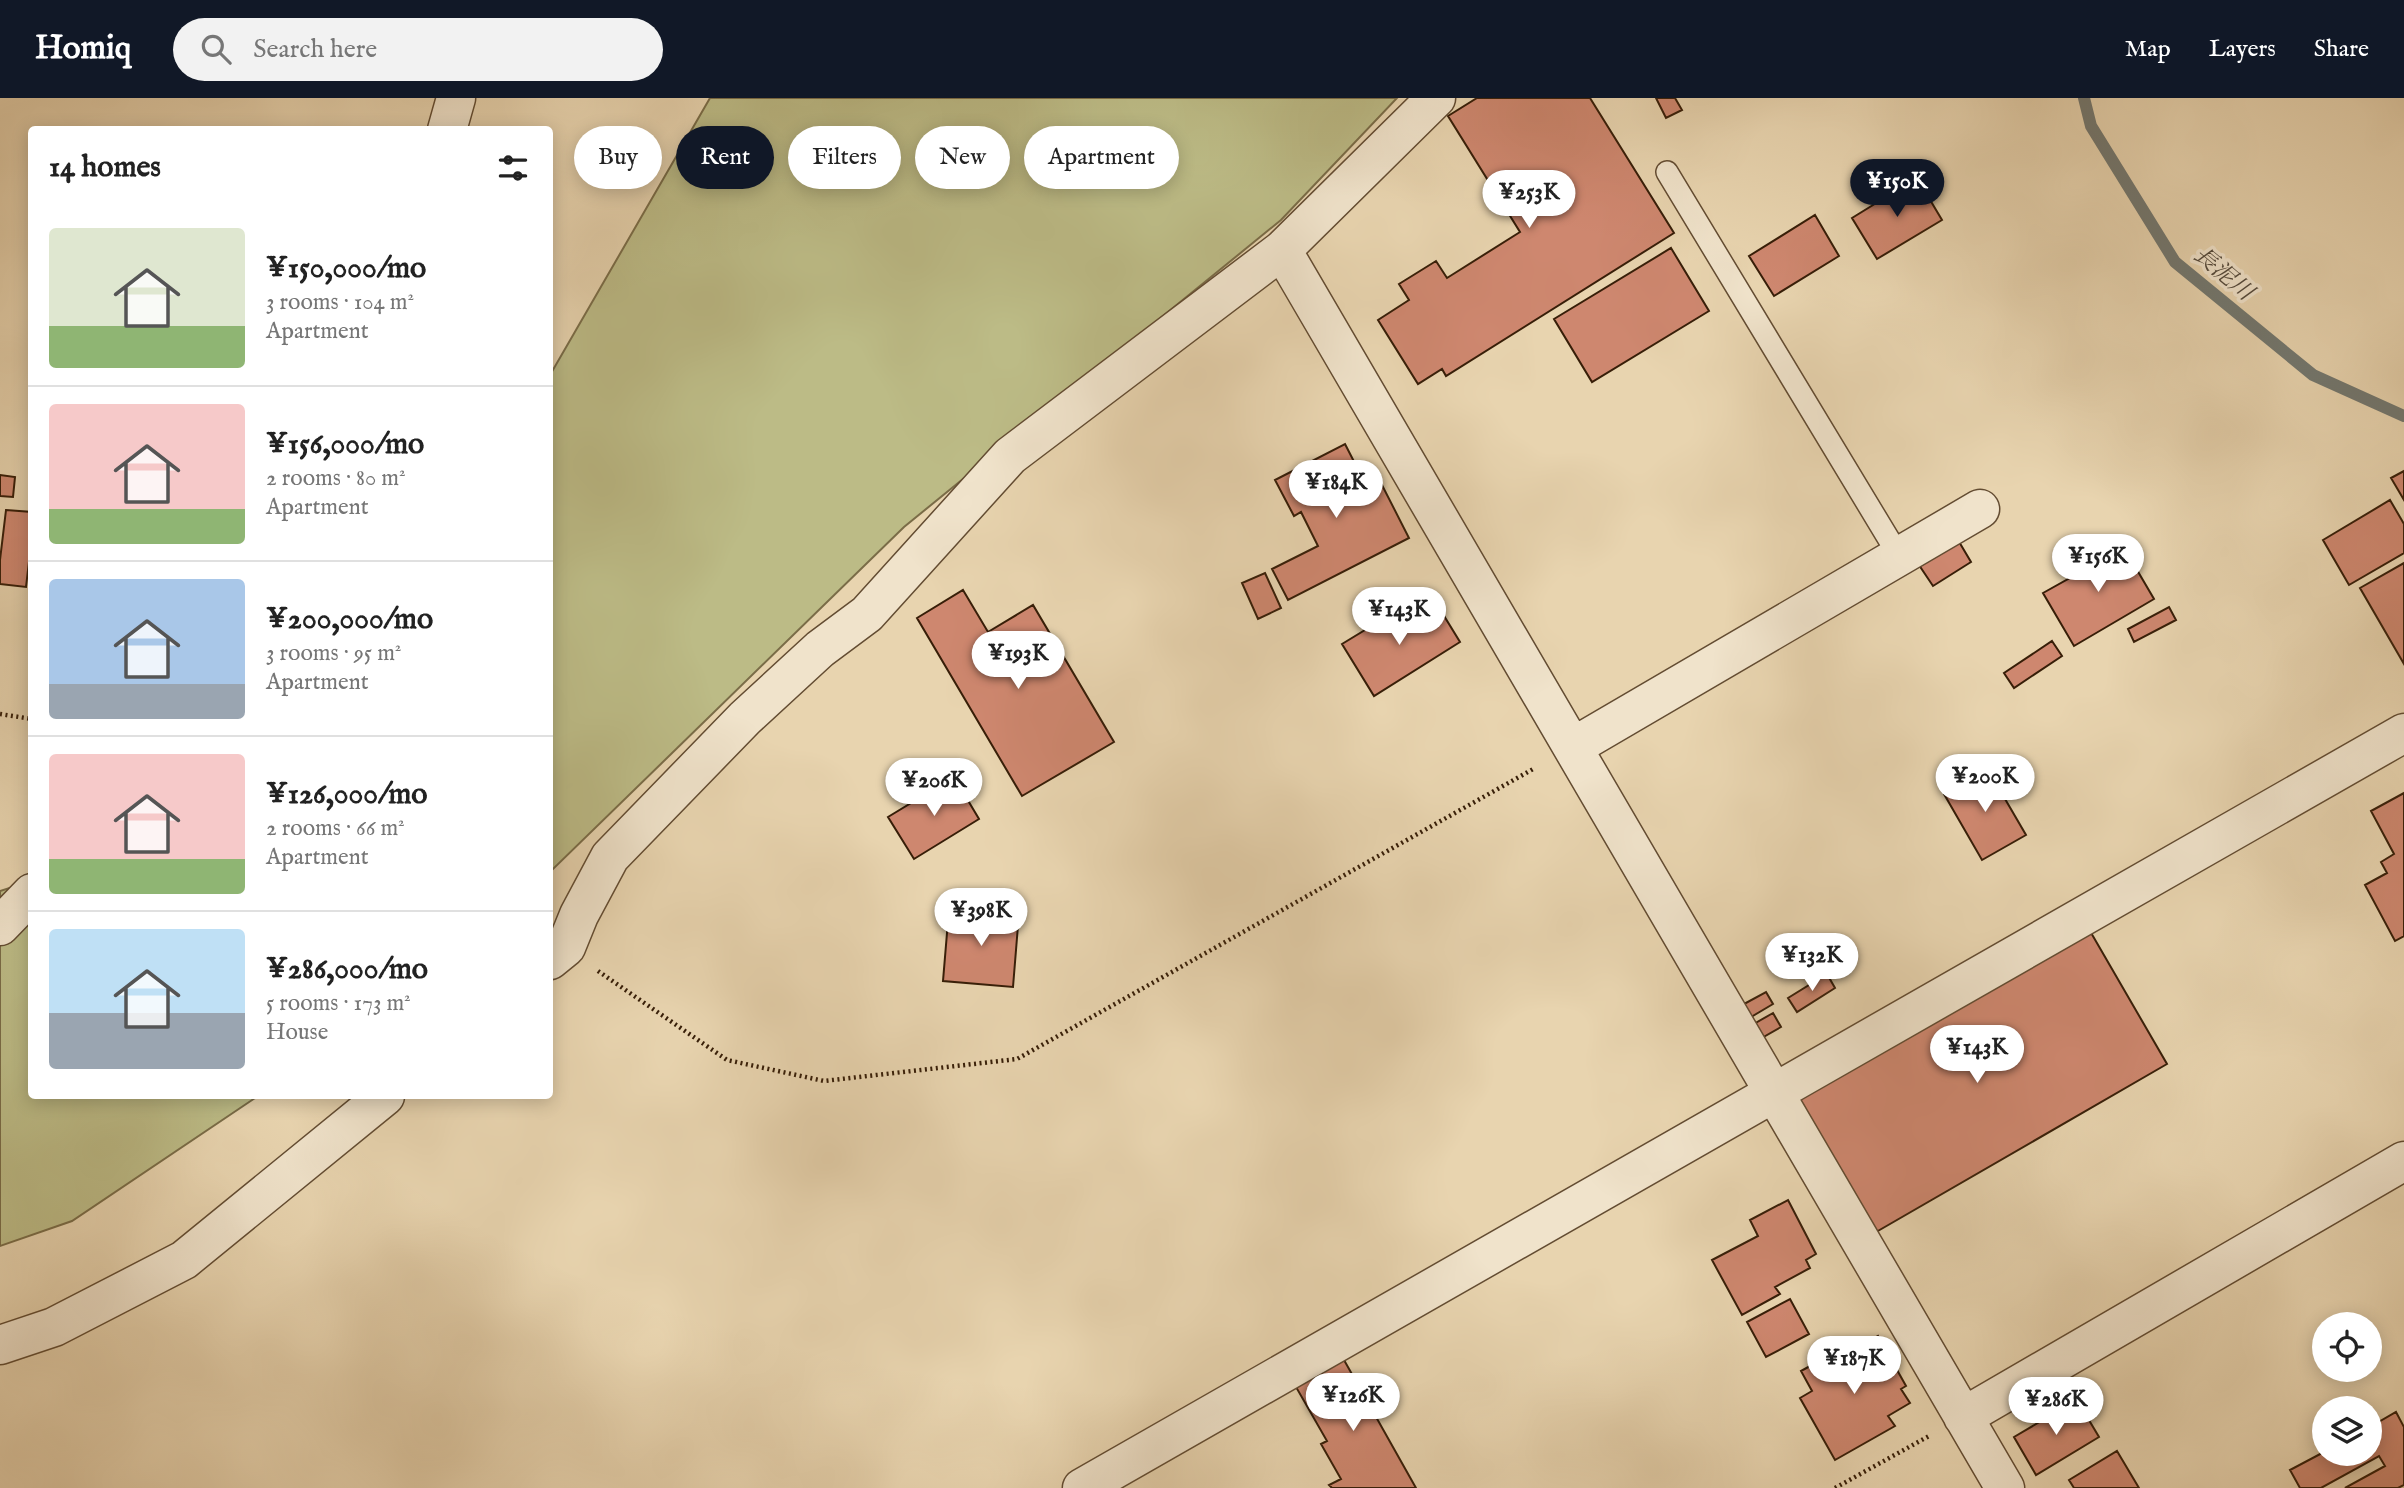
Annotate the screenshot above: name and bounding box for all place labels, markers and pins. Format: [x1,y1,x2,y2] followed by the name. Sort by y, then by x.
[1848,159,1946,219] pin: ¥150K
[1480,170,1578,230] pin: ¥253K
[1287,460,1385,520] pin: ¥184K
[2049,534,2147,594] pin: ¥156K
[1350,588,1448,647] pin: ¥143K
[969,632,1067,691] pin: ¥193K
[1936,754,2034,814] pin: ¥200K
[885,758,983,818] pin: ¥206K
[932,888,1030,948] pin: ¥398K
[1763,934,1861,993] pin: ¥132K
[1928,1026,2026,1085] pin: ¥143K
[1805,1336,1903,1396] pin: ¥187K
[1304,1374,1402,1433] pin: ¥126K
[2007,1378,2105,1437] pin: ¥286K

